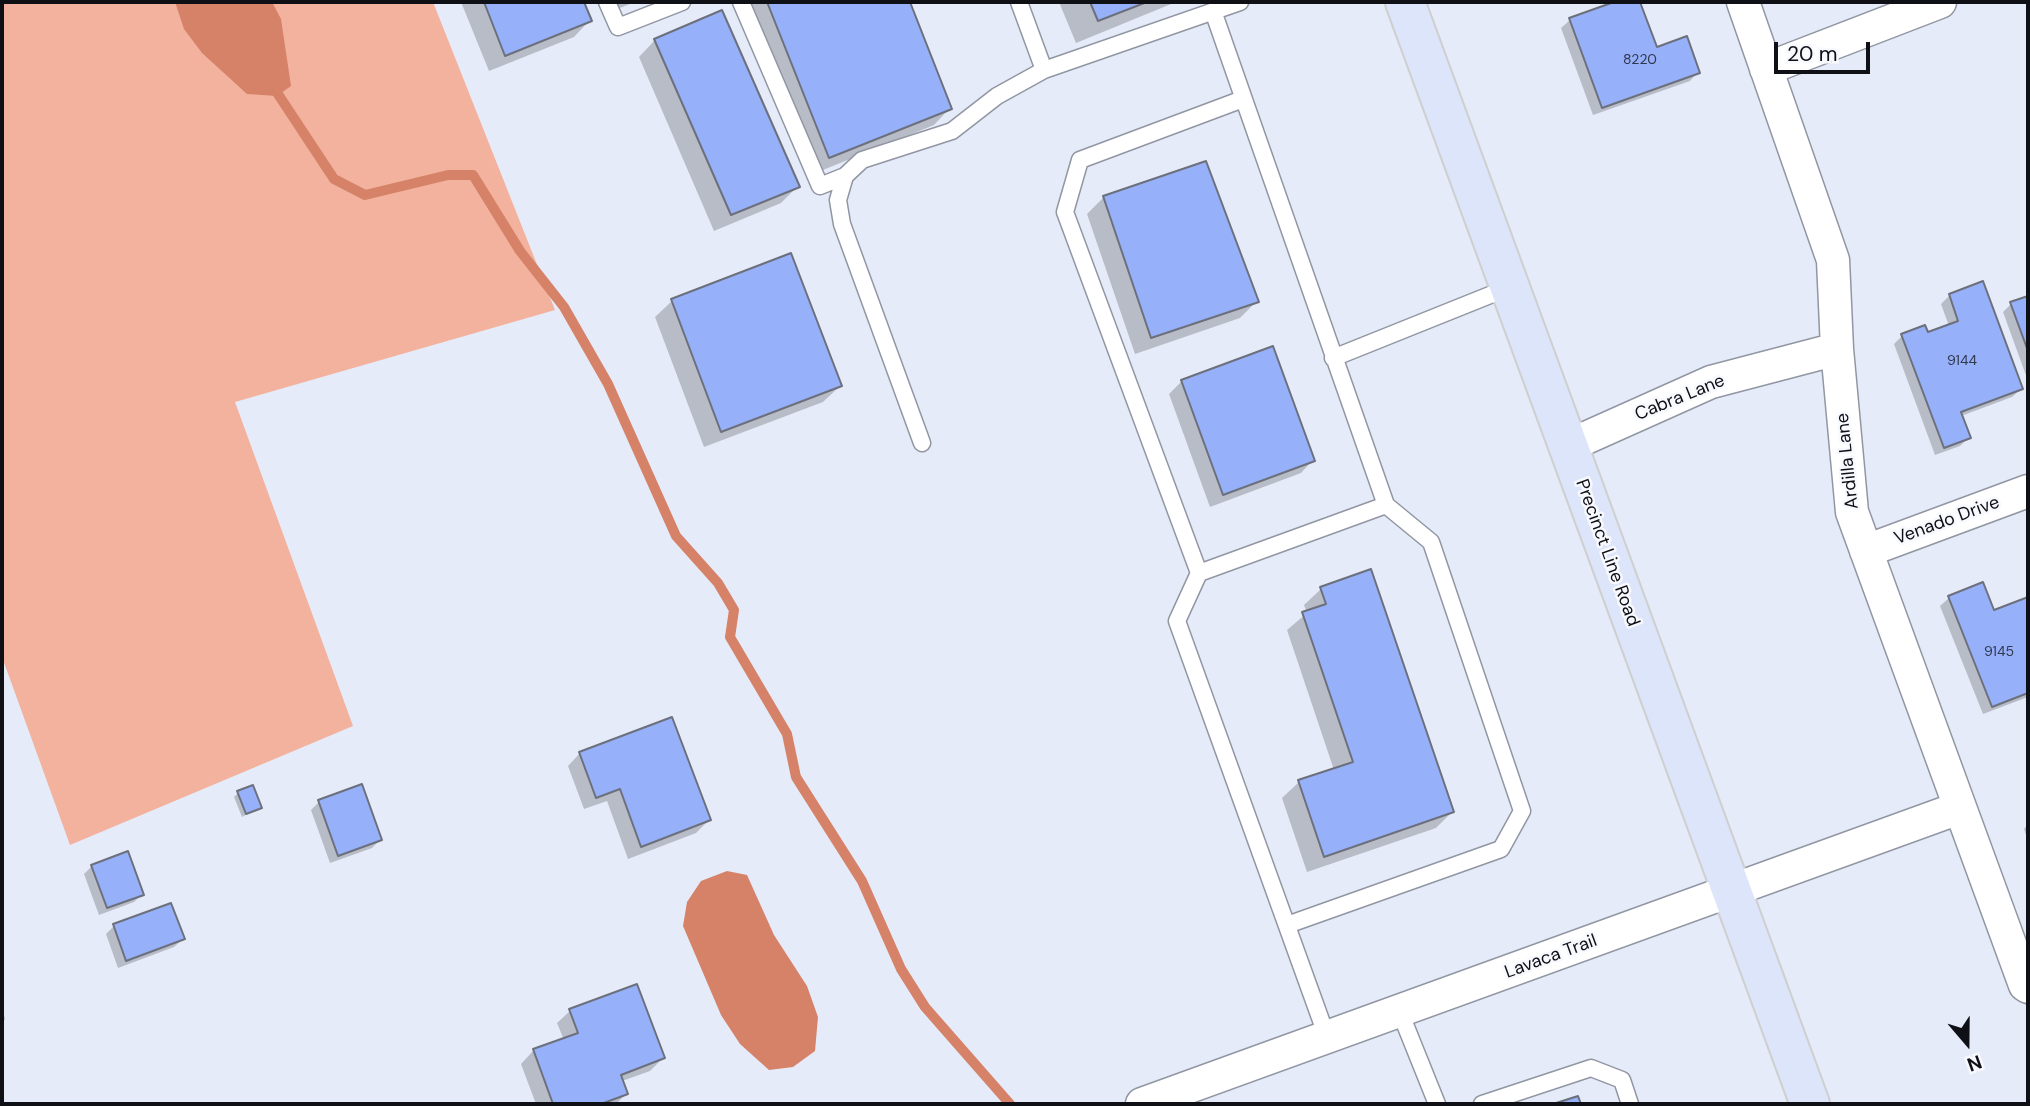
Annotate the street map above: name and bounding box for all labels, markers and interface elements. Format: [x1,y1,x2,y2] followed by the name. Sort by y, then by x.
[1778,28,1874,72] scale bar
[1787,40,1838,68] text: 20 m
[1623,52,1657,68] house number: 8220
[1947,353,1977,369] house number: 9144
[1632,370,1728,426] street label: Cabra Lane
[1832,412,1864,510] street label: Ardilla Lane
[1570,477,1644,629] street label: Precinct Line Road
[1891,492,2003,550] street label: Venado Drive
[1984,644,2014,660] house number: 9145
[1502,930,1600,984] street label: Lavaca Trail
[1932,1008,2002,1078] north arrow
[1964,1049,1985,1077] text: N

